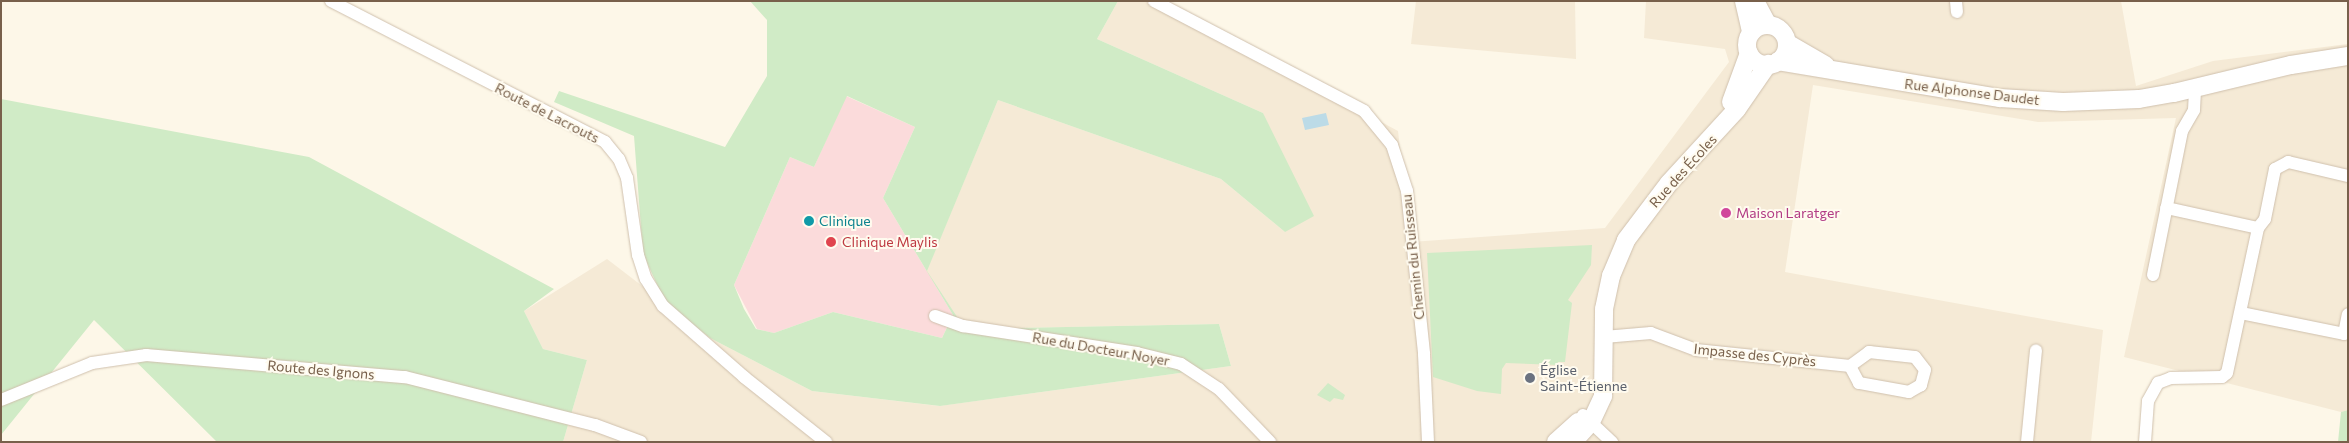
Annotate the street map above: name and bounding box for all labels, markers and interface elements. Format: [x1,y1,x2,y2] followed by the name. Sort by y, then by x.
[1903,75,2041,109] street label: Rue Alphonse Daudet
[492,79,602,147] street label: Route de Lacrouts
[1646,131,1720,211] street label: Rue des Écoles
[1398,193,1428,321] street label: Chemin du Ruisseau
[1736,205,1840,221] place label: Maison Laratger
[1720,207,1732,219] marker: Maison Laratger
[819,213,871,229] place label: Clinique
[803,215,815,227] marker: Clinique
[842,234,938,250] place label: Clinique Maylis
[824,235,838,249] marker: Clinique Maylis
[1031,329,1171,369] street label: Rue du Docteur Noyer
[1693,340,1817,370] street label: Impasse des Cyprès
[267,357,375,383] street label: Route des Ignons
[1540,362,1627,394] place label: Église Saint-Étienne
[1524,372,1536,384] marker: Église Saint-Étienne

